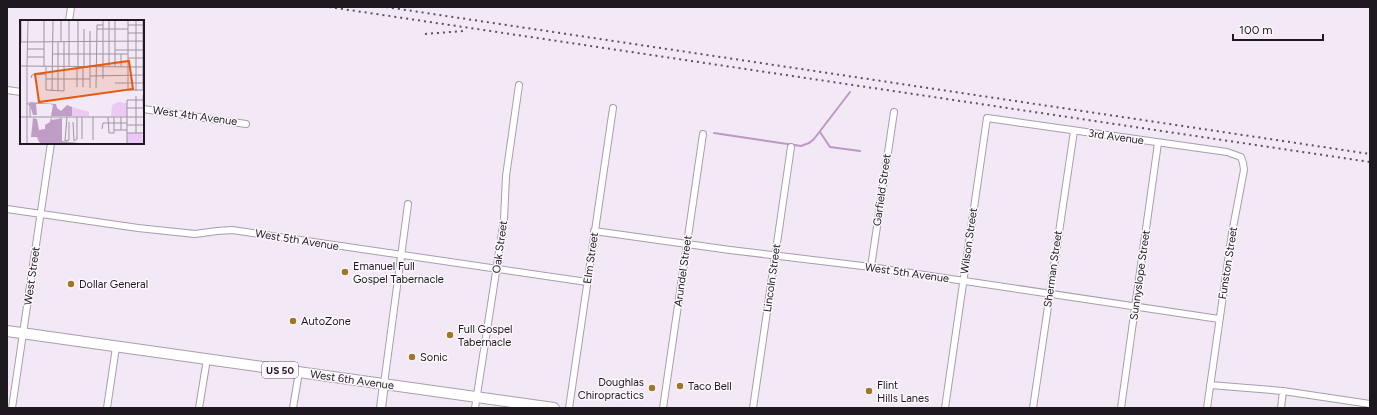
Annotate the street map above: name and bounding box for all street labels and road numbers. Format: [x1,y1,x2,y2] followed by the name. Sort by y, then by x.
[152,104,238,128] street label: West 4th Avenue
[1087,127,1145,147] street label: 3rd Avenue
[871,153,893,227] street label: Garfield Street
[958,207,980,275] street label: Wilson Street
[490,220,510,274] street label: Oak Street
[1216,226,1240,300] street label: Funston Street
[254,227,340,253] street label: West 5th Avenue
[1127,229,1153,321] street label: Sunnyslope Street
[1041,230,1065,308] street label: Sherman Street
[581,231,601,285] street label: Elm Street
[672,235,694,307] street label: Arundel Street
[761,243,783,313] street label: Lincoln Street
[21,246,43,306] street label: West Street
[864,261,950,285] street label: West 5th Avenue
[262,362,298,378] road number: US 50
[309,368,395,392] street label: West 6th Avenue

